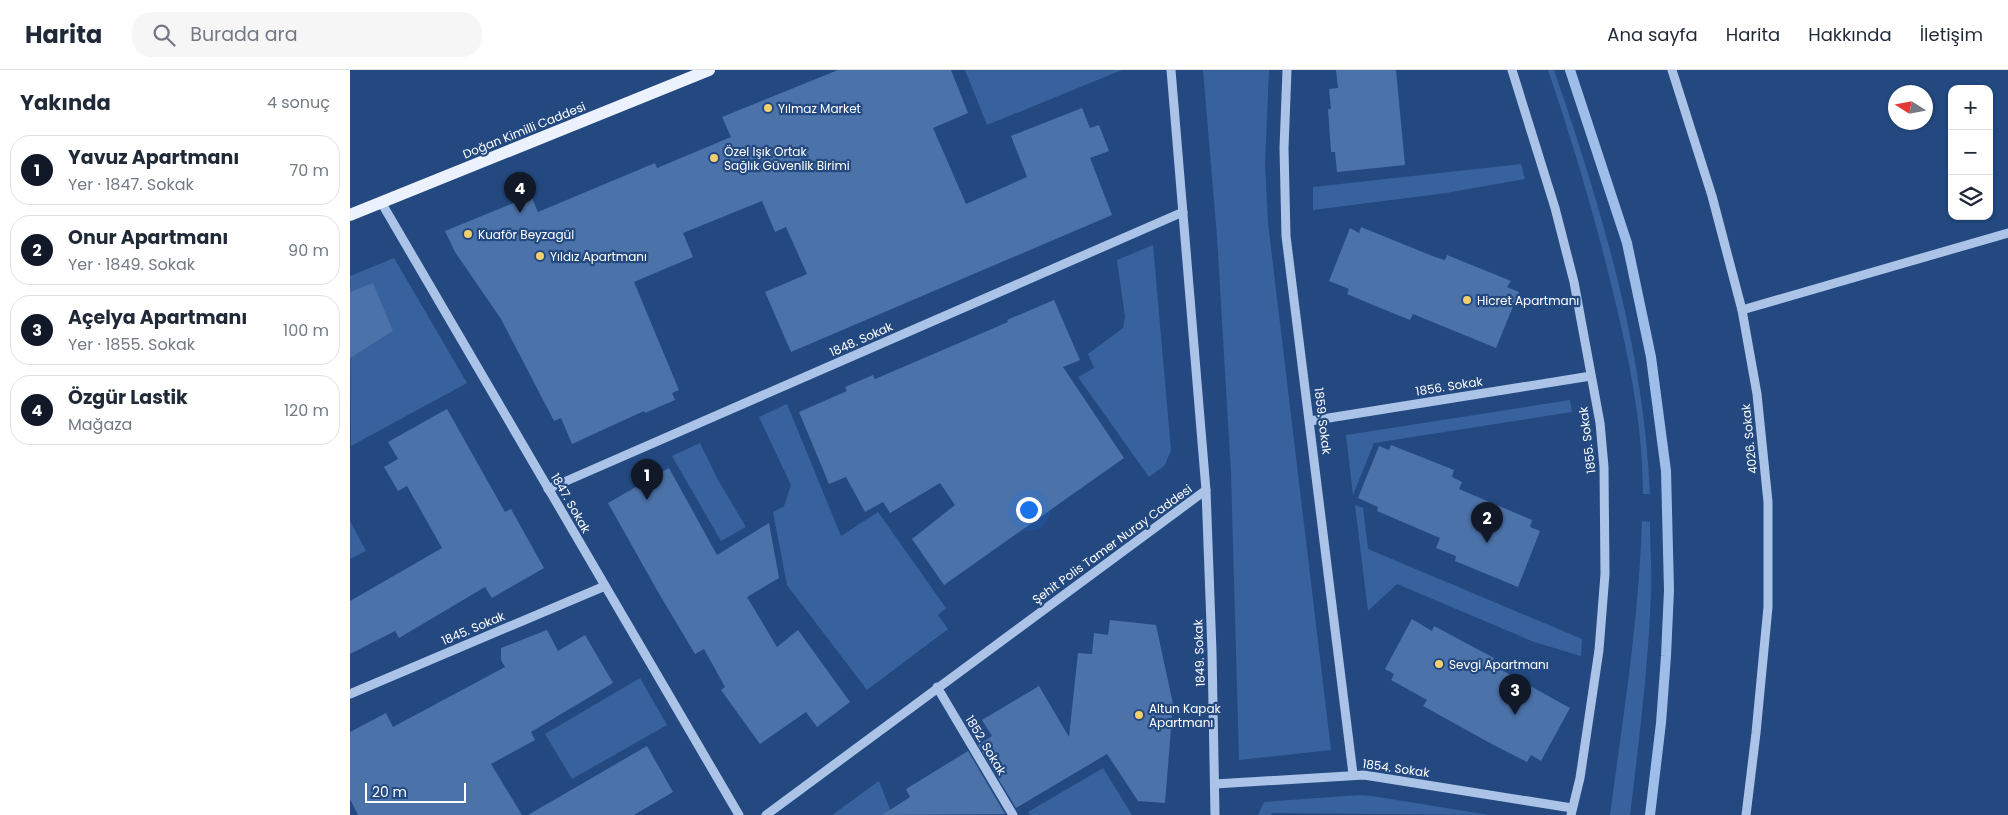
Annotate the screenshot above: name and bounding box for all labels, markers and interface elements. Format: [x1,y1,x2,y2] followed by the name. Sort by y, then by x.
[132,12,482,57] search box
[25,18,102,51] text: Harita
[150,21,178,49] icon: search
[190,21,298,48] text: Burada ara
[1607,22,1698,47] text: Ana sayfa
[1726,22,1780,47] text: Harita
[1808,22,1892,47] text: Hakkında
[1920,22,1983,47] text: İletişim
[1888,85,1933,130] north arrow
[1948,85,1993,220] map controls
[1948,85,1993,130] button: +
[20,88,111,117] text: Yakında
[267,91,330,114] text: 4 sonuç
[460,98,588,162] street label: Doğan Kimilli Caddesi
[778,100,861,117] place label: Yılmaz Market
[762,102,774,114] marker: Yılmaz Market
[1948,130,1993,175] button: −
[724,143,850,174] place label: Özel Işık Ortak Sağlık Güvenlik Birimi
[68,144,239,171] text: Yavuz Apartmanı
[708,152,720,164] marker: Özel Işık Ortak Sağlık Güvenlik Birimi
[34,159,40,182] text: 1
[289,159,329,182] text: 70 m
[504,172,536,213] pin: 4
[68,173,194,196] text: Yer · 1847. Sokak
[1948,175,1993,220] button: layers
[68,224,228,251] text: Onur Apartmanı
[478,226,574,243] place label: Kuaför Beyzagül
[462,228,474,240] marker: Kuaför Beyzagül
[32,239,42,262] text: 2
[288,239,329,262] text: 90 m
[550,248,647,265] place label: Yıldız Apartmanı
[534,250,546,262] marker: Yıldız Apartmanı
[68,253,195,276] text: Yer · 1849. Sokak
[1477,292,1579,309] place label: Hicret Apartmanı
[1461,294,1473,306] marker: Hicret Apartmanı
[68,304,247,331] text: Açelya Apartmanı
[827,317,896,360] street label: 1848. Sokak
[32,319,42,342] text: 3
[283,319,329,342] text: 100 m
[68,333,195,356] text: Yer · 1855. Sokak
[1414,372,1484,400] street label: 1856. Sokak
[68,384,188,411] text: Özgür Lastik
[1310,386,1336,456] street label: 1859. Sokak
[32,399,42,422] text: 4
[284,399,329,422] text: 120 m
[1737,402,1761,475] street label: 4026. Sokak
[1574,405,1600,474] street label: 1855. Sokak
[68,413,132,436] text: Mağaza
[631,459,663,500] pin: 1
[547,470,595,537] street label: 1847. Sokak
[1029,480,1195,608] street label: Şehit Polis Tamer Nuray Caddesi
[1016,497,1042,523] your location
[1471,502,1503,543] pin: 2
[439,607,508,649] street label: 1845. Sokak
[1189,618,1209,687] street label: 1849. Sokak
[1449,656,1549,673] place label: Sevgi Apartmanı
[1433,658,1445,670] marker: Sevgi Apartmanı
[1499,674,1531,715] pin: 3
[1149,700,1221,731] place label: Altun Kapak Apartmanı
[1133,709,1145,721] marker: Altun Kapak Apartmanı
[962,712,1011,779] street label: 1852. Sokak
[1361,755,1431,781] street label: 1854. Sokak
[365,780,466,803] scale bar
[372,782,407,802] text: 20 m

